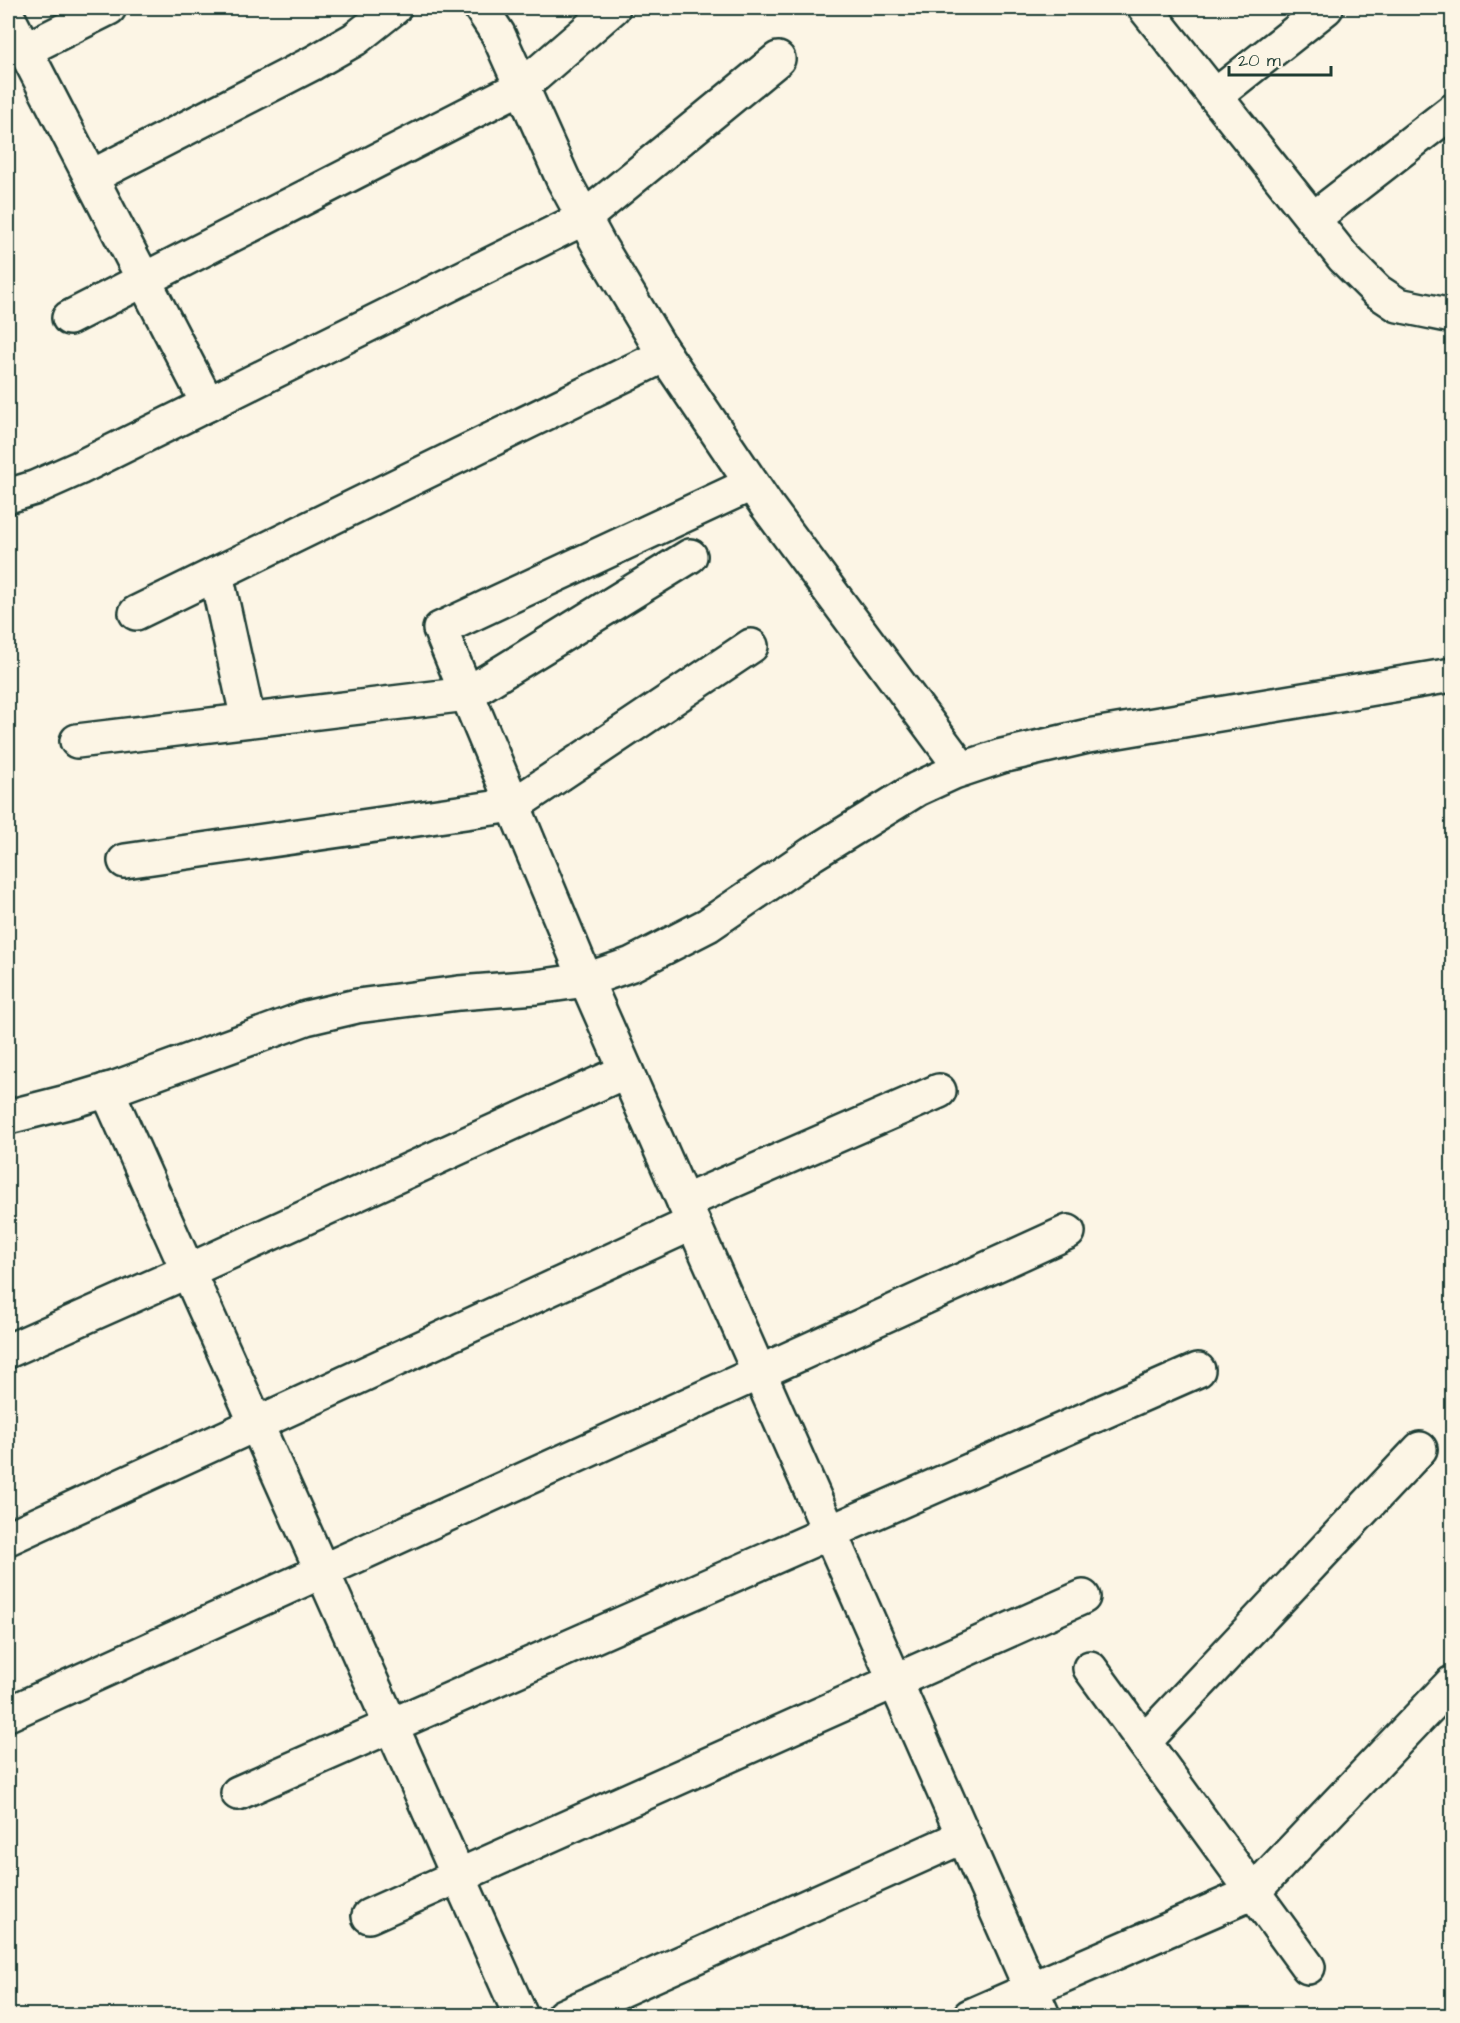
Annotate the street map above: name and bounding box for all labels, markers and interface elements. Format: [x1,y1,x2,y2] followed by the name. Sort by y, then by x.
[1229,39,1331,77] scale bar
[1238,48,1281,73] text: 20 m

